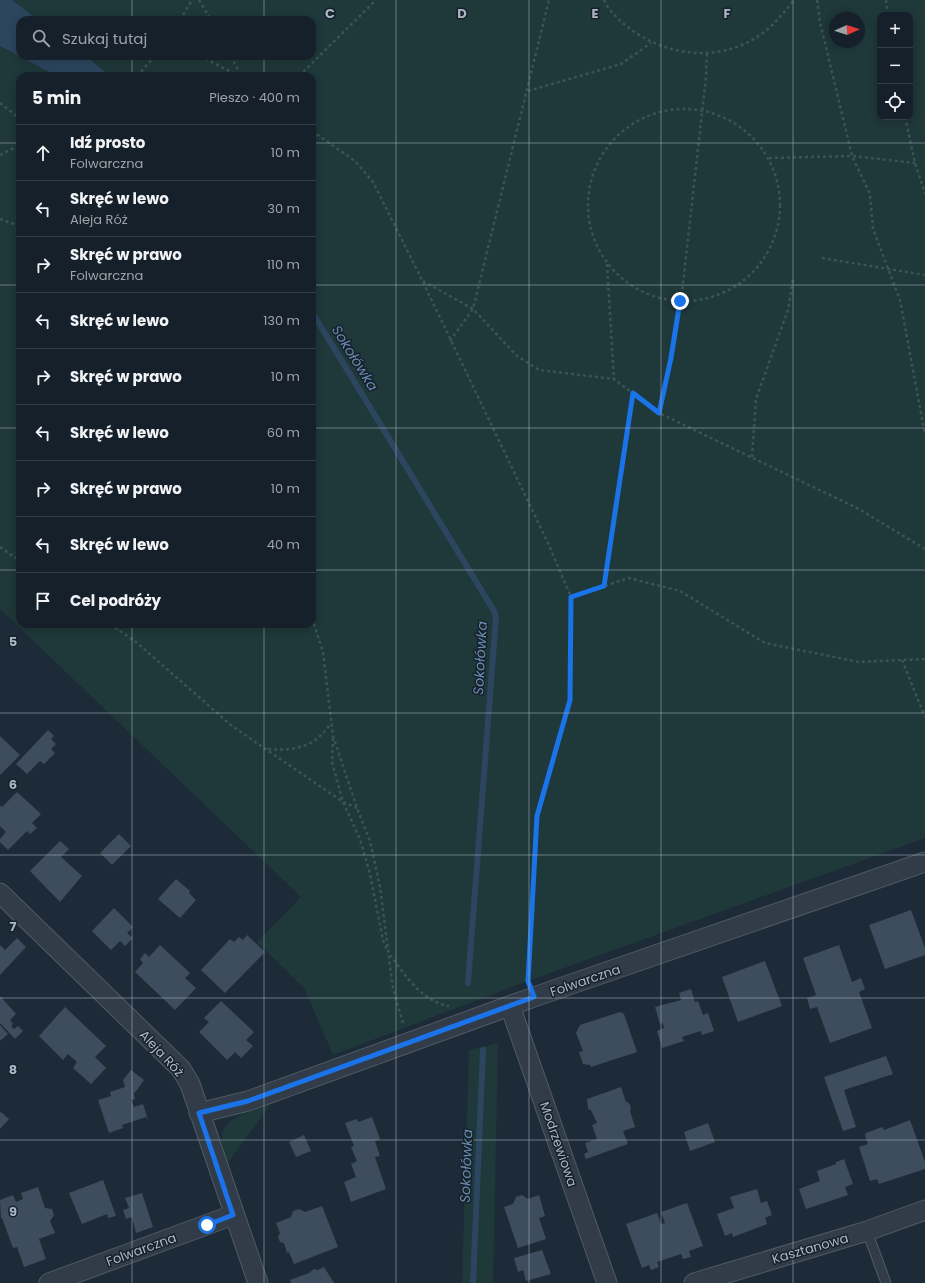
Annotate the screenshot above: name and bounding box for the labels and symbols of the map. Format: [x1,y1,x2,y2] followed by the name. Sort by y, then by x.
[325,4,335,23] text: C
[457,4,467,23] text: D
[591,4,599,23] text: E
[723,4,731,23] text: F
[829,12,865,48] north arrow
[671,292,689,310] route end
[327,321,383,395] water label: Sokołówka
[468,620,492,695] water label: Sokołówka
[9,632,17,651] text: 5
[9,775,17,794] text: 6
[10,917,17,936] text: 7
[547,960,623,1001] street label: Folwarczna
[135,1026,188,1081] street label: Aleja Róż
[9,1060,17,1079] text: 8
[535,1099,582,1189] street label: Modrzewiowa
[455,1128,477,1203] water label: Sokołówka
[9,1202,17,1221] text: 9
[198,1216,216,1234] route start
[103,1228,179,1271] street label: Folwarczna
[770,1228,851,1268] street label: Kasztanowa

